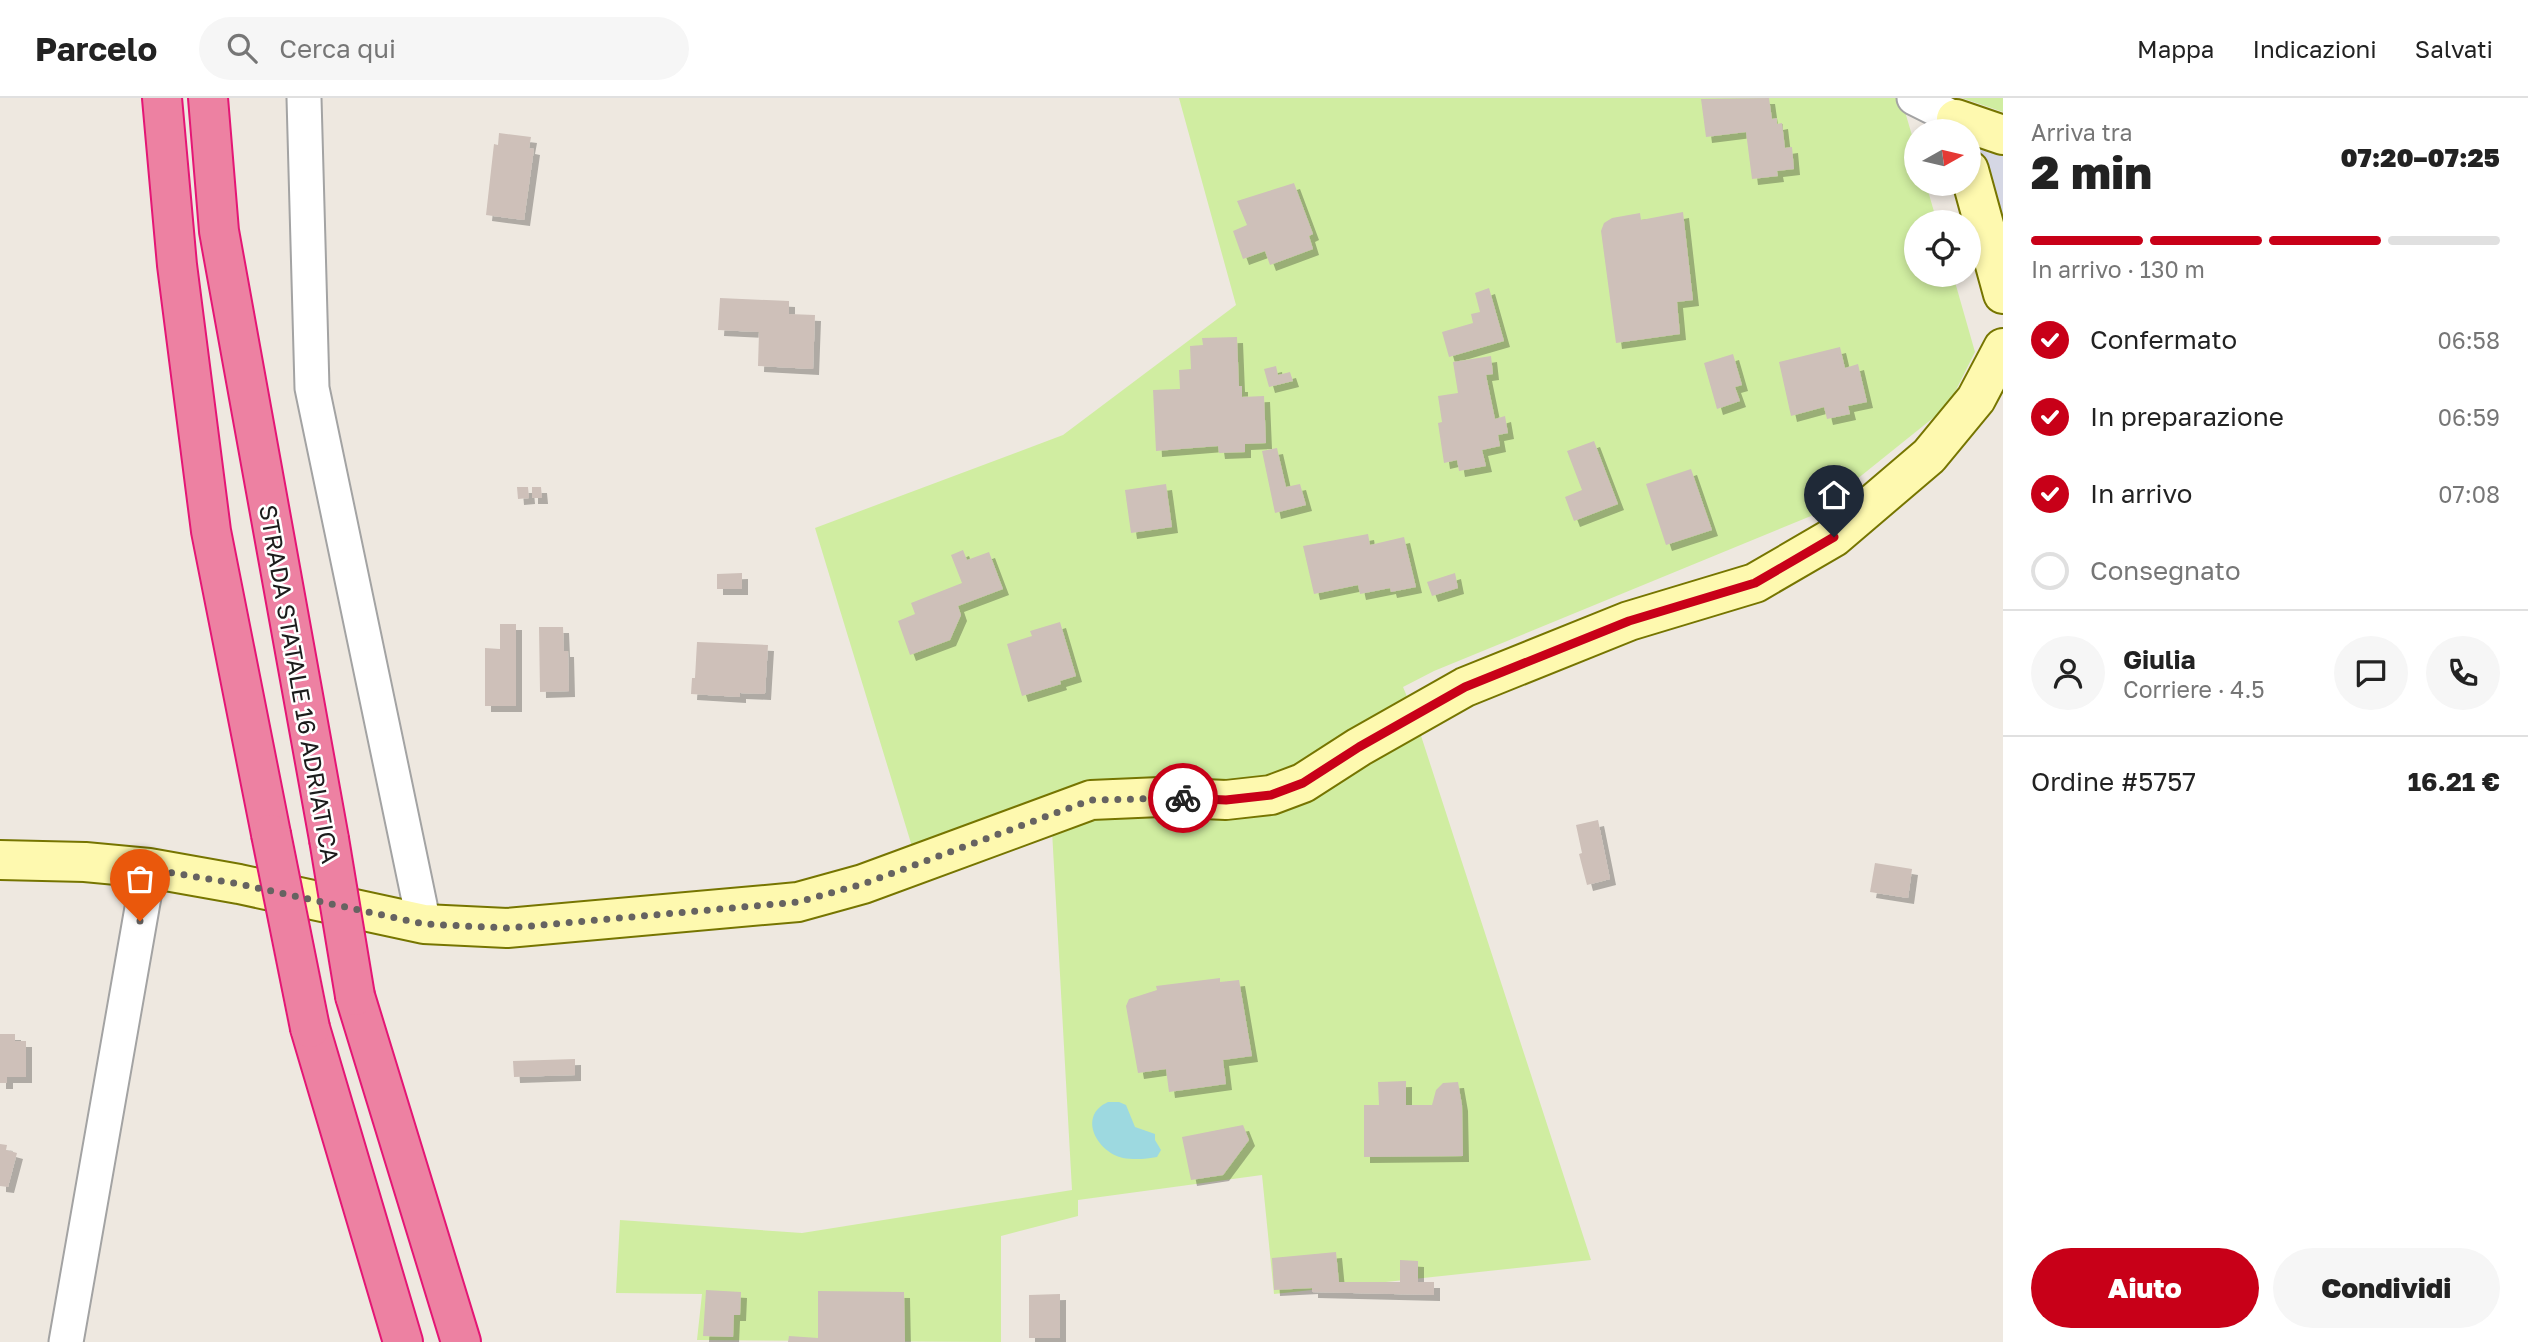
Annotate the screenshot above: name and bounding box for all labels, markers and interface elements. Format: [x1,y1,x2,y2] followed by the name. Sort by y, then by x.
[199,17,689,80] search box
[35,29,157,68] text: Parcelo
[223,29,261,67] icon: search
[279,33,396,64] text: Cerca qui
[2137,34,2214,63] text: Mappa
[2252,34,2377,63] text: Indicazioni
[2415,34,2493,63] text: Salvati
[2031,118,2132,146] text: Arriva tra
[1904,119,1981,196] north arrow
[1904,119,1981,287] map controls
[2340,142,2500,173] text: 07:20–07:25
[2031,144,2152,199] text: 2 min
[1904,210,1981,287] button: locate
[2031,255,2205,283] text: In arrivo · 130 m
[2031,321,2069,359] icon: check
[2090,324,2237,355] text: Confermato
[2438,326,2500,354] text: 06:58
[2031,398,2069,436] icon: check
[2090,401,2284,432] text: In preparazione
[2438,403,2500,431] text: 06:59
[1804,465,1864,537] pin
[2031,475,2069,513] icon: check
[1815,476,1853,514] icon: home
[2090,478,2192,509] text: In arrivo
[2438,480,2500,508] text: 07:08
[254,502,346,866] street label: STRADA STATALE 16 ADRIATICA
[2090,555,2241,586] text: Consegnato
[2031,636,2105,710] button: person
[2334,636,2408,710] button: chat
[2426,636,2500,710] button: phone
[2123,644,2196,675] text: Giulia
[2123,675,2265,703] text: Corriere · 4.5
[1148,763,1218,833] courier
[2031,766,2196,797] text: Ordine #5757
[2408,766,2500,797] text: 16.21 €
[1164,779,1202,817] icon: bike
[110,849,170,921] pin
[121,860,159,898] icon: bag
[2031,1248,2259,1328] button: Aiuto
[2273,1248,2500,1328] button: Condividi

